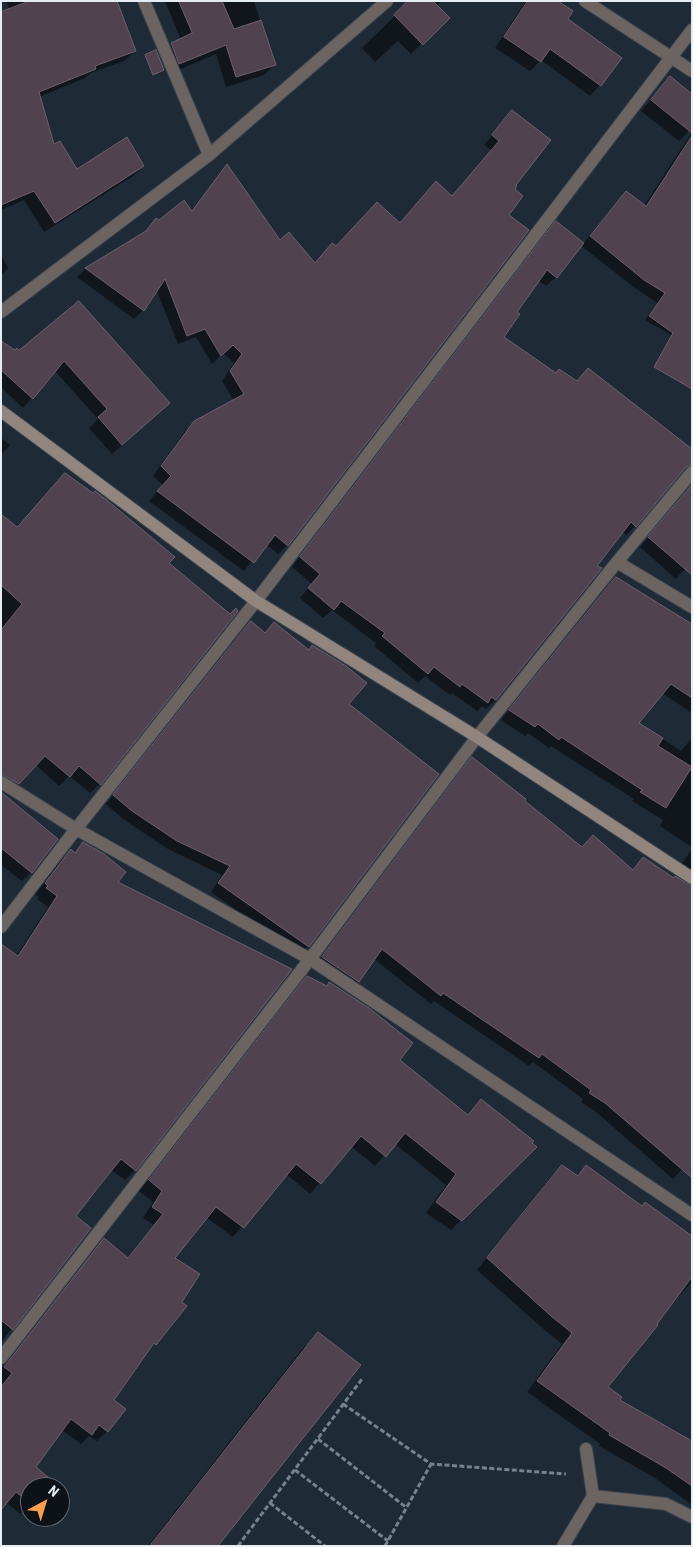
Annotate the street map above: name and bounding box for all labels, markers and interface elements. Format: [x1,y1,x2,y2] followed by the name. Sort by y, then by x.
[20,1477,70,1527] north arrow
[45,1482,62,1500] text: N

